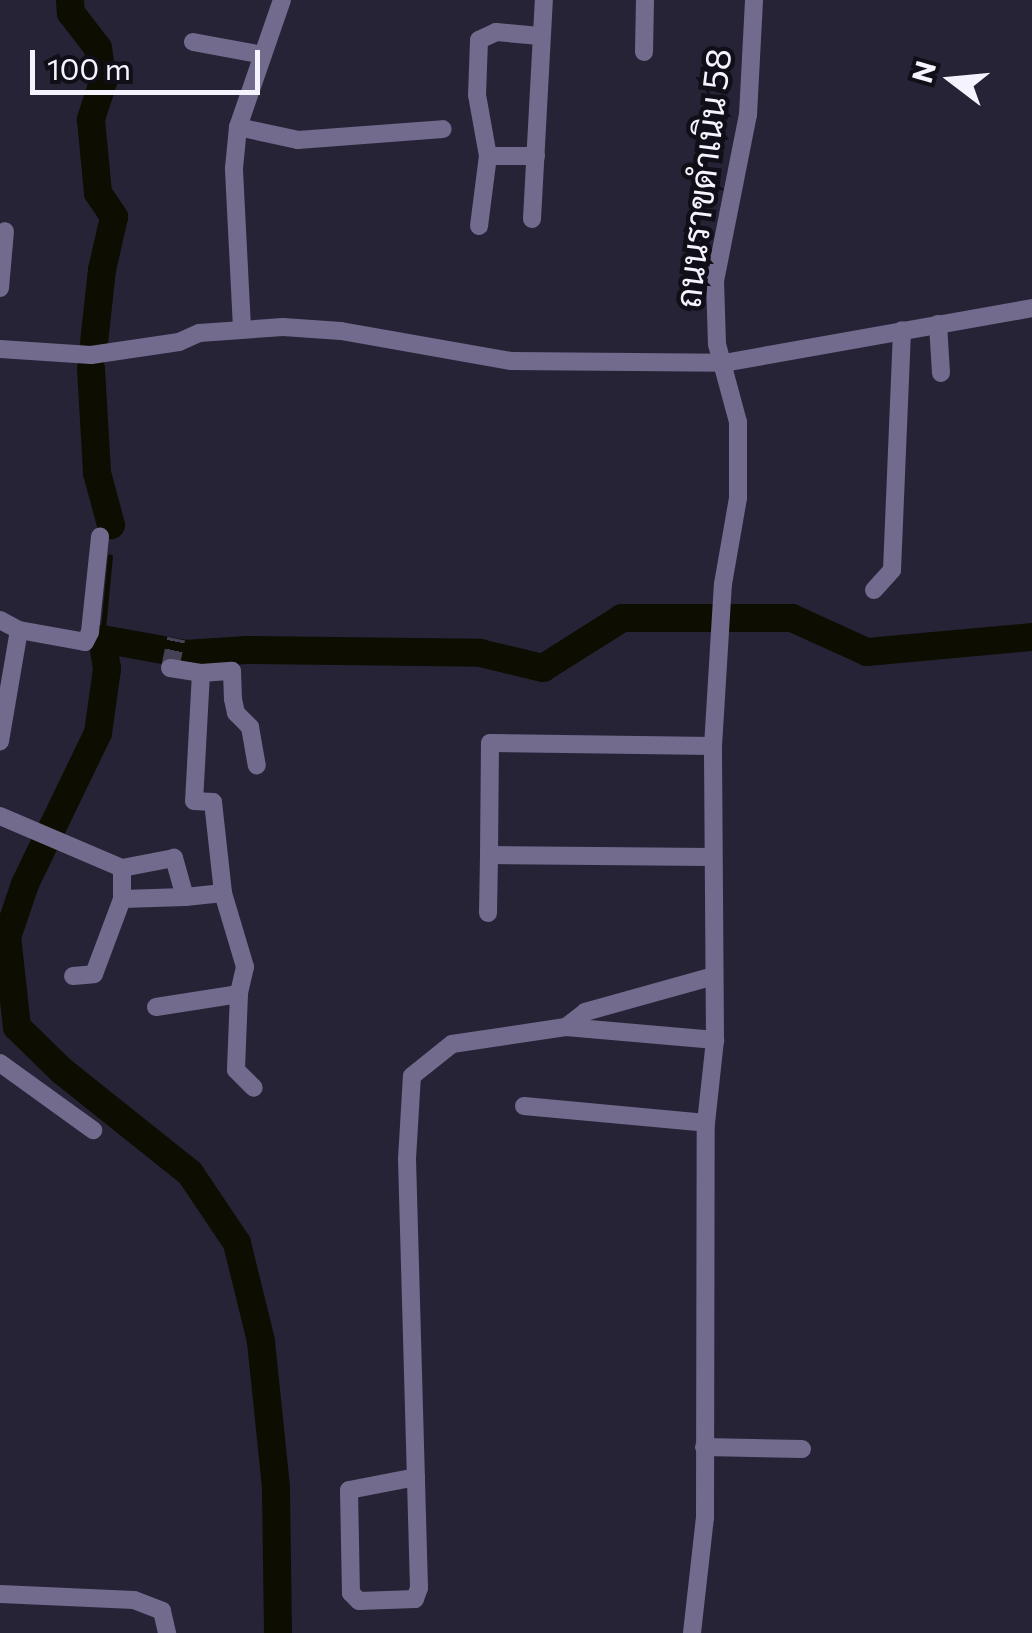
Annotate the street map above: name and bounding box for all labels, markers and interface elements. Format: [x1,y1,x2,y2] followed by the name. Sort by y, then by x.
[35,30,265,92] scale bar
[902,30,1002,130] north arrow
[665,46,739,310] street label: ถนนราขดำเนิน 58
[47,49,131,86] text: 100 m
[904,57,942,87] text: N

